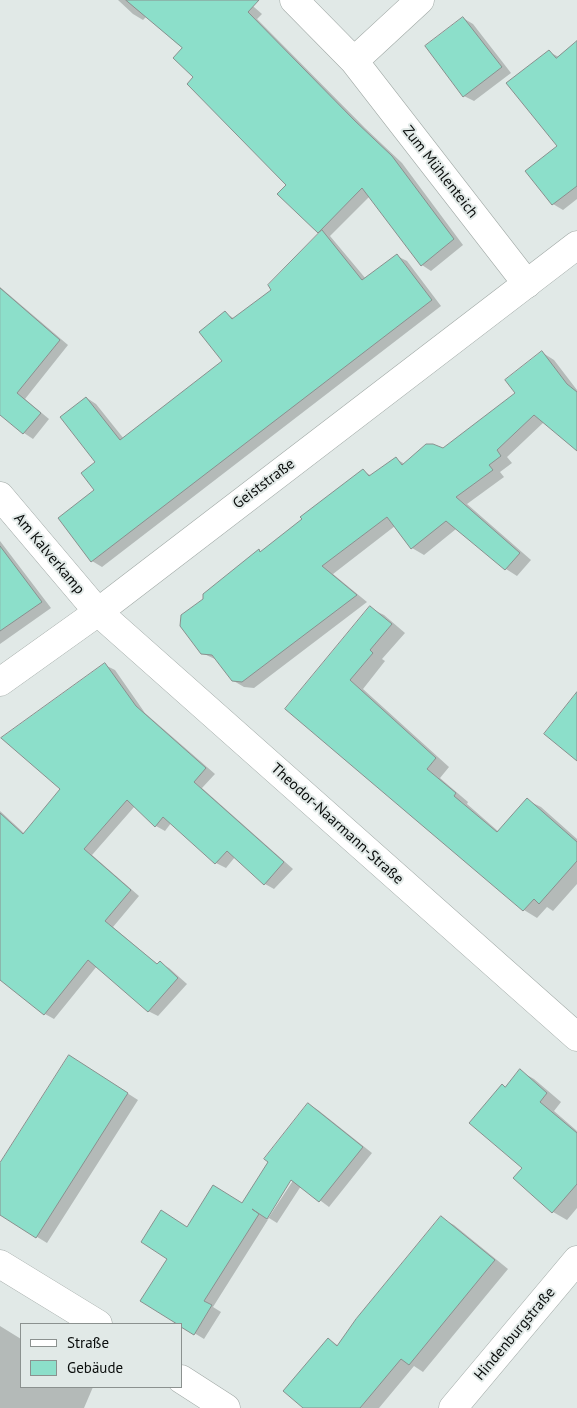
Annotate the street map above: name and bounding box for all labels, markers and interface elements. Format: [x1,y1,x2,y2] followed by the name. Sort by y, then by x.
[398,122,482,222] street label: Zum Mühlenteich
[230,455,298,513] street label: Geiststraße
[10,510,88,598] street label: Am Kalverkamp
[267,760,407,888] street label: Theodor-Naarmann-Straße
[471,1284,559,1384] street label: Hindenburgstraße
[20,1323,182,1388] legend
[67,1333,109,1352] text: Straße
[67,1358,123,1377] text: Gebäude

